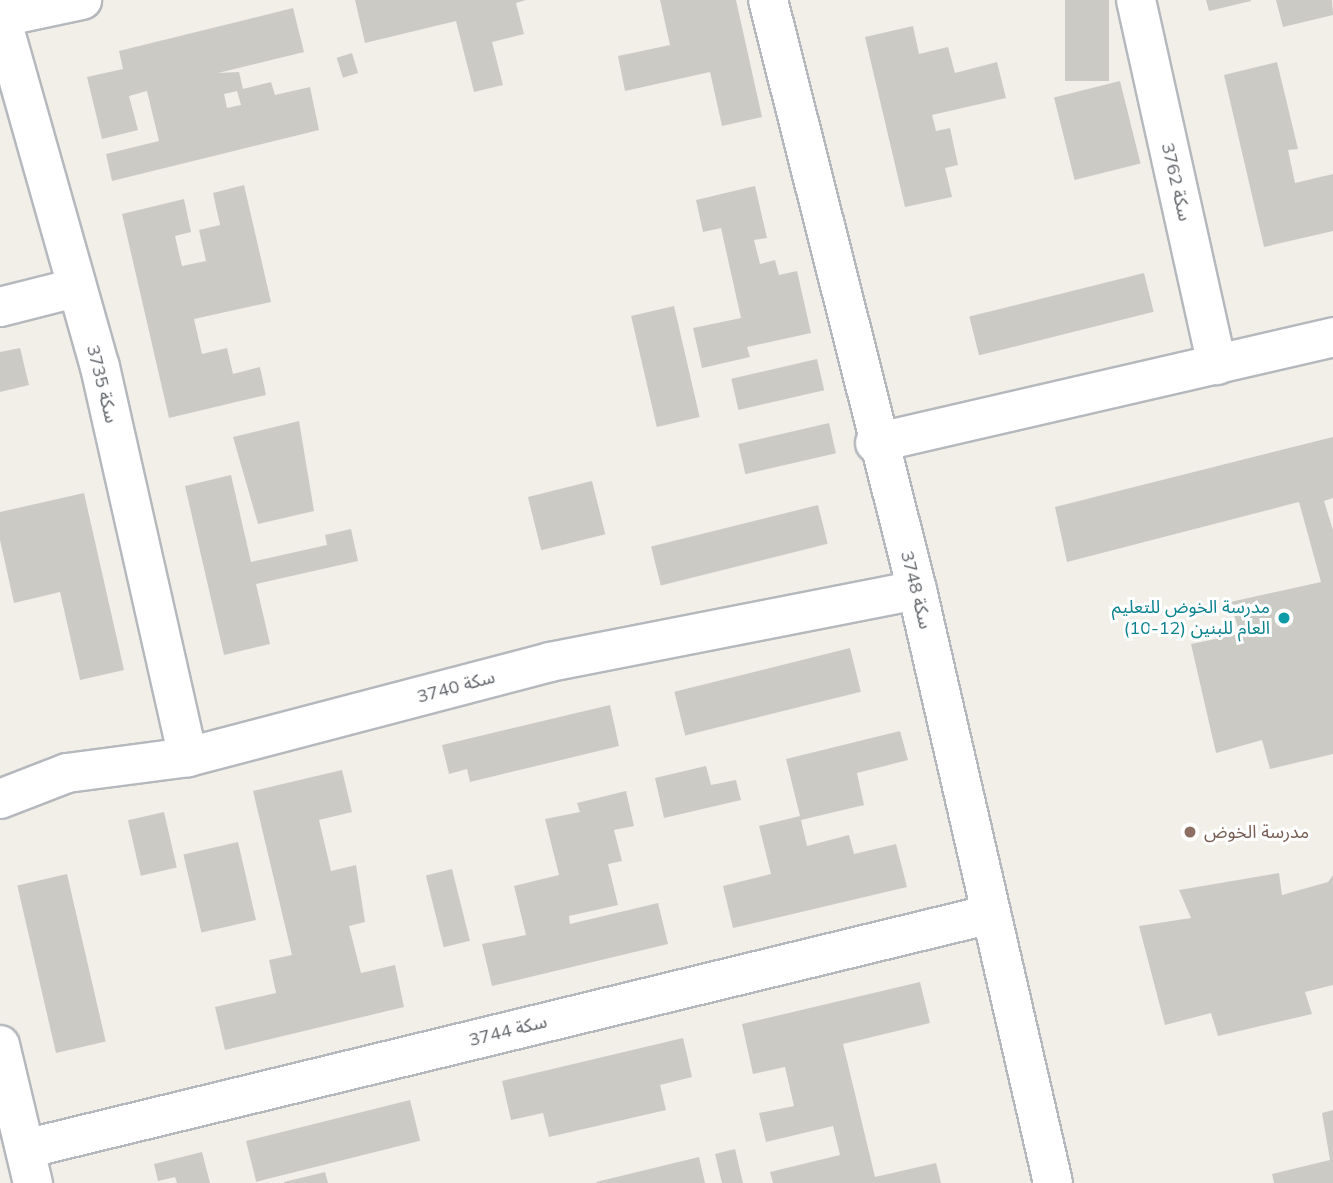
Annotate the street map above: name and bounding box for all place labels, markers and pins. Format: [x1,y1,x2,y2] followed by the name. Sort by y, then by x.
[1112,597,1270,640] place label: مدرسة الخوض للتعليم العام للبنين (12-10)
[1276,610,1292,626] marker: مدرسة الخوض للتعليم العام للبنين (12-10)
[1204,821,1309,843] place label: مدرسة الخوض
[1182,824,1198,840] marker: مدرسة الخوض

